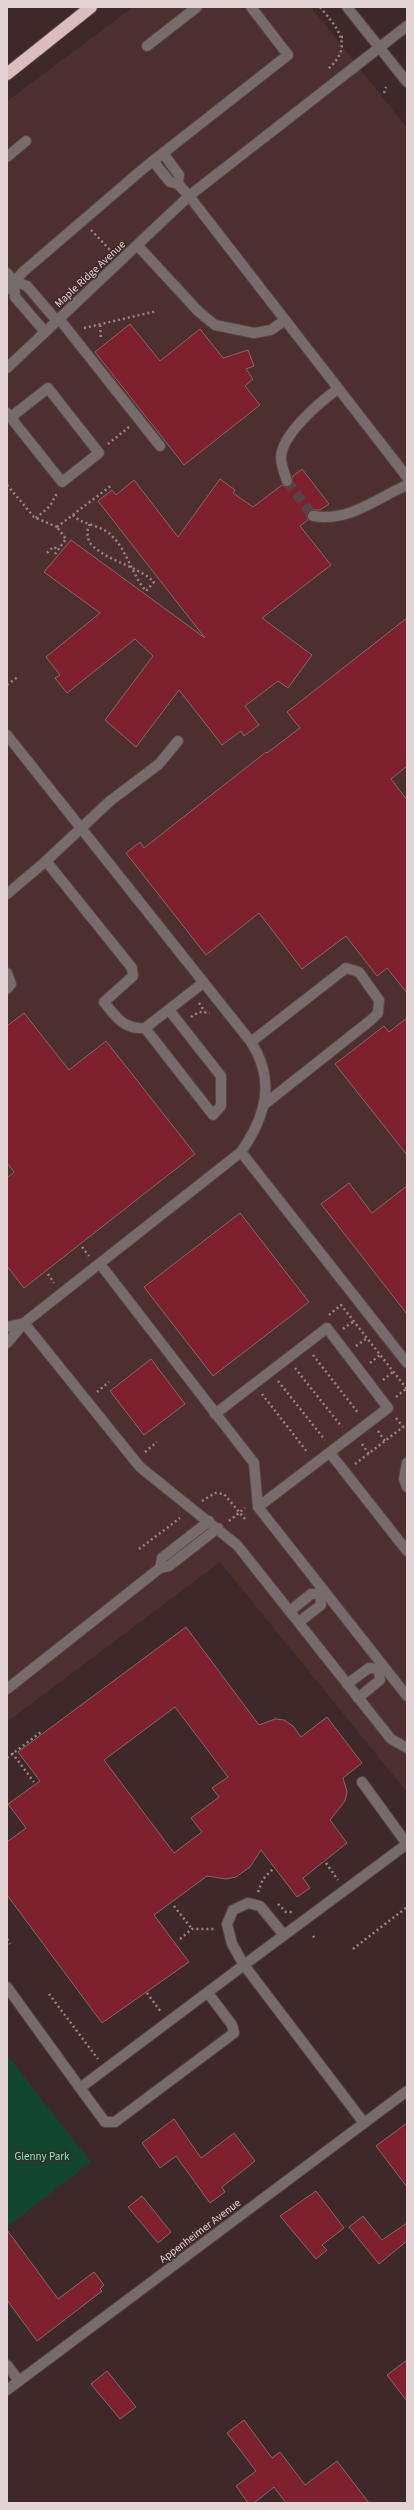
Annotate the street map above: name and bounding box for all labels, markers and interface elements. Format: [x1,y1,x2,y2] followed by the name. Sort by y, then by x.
[51,237,129,311] street label: Maple Ridge Avenue
[15,2149,70,2164] park label: Glenny Park
[156,2195,244,2267] street label: Appenheimer Avenue

